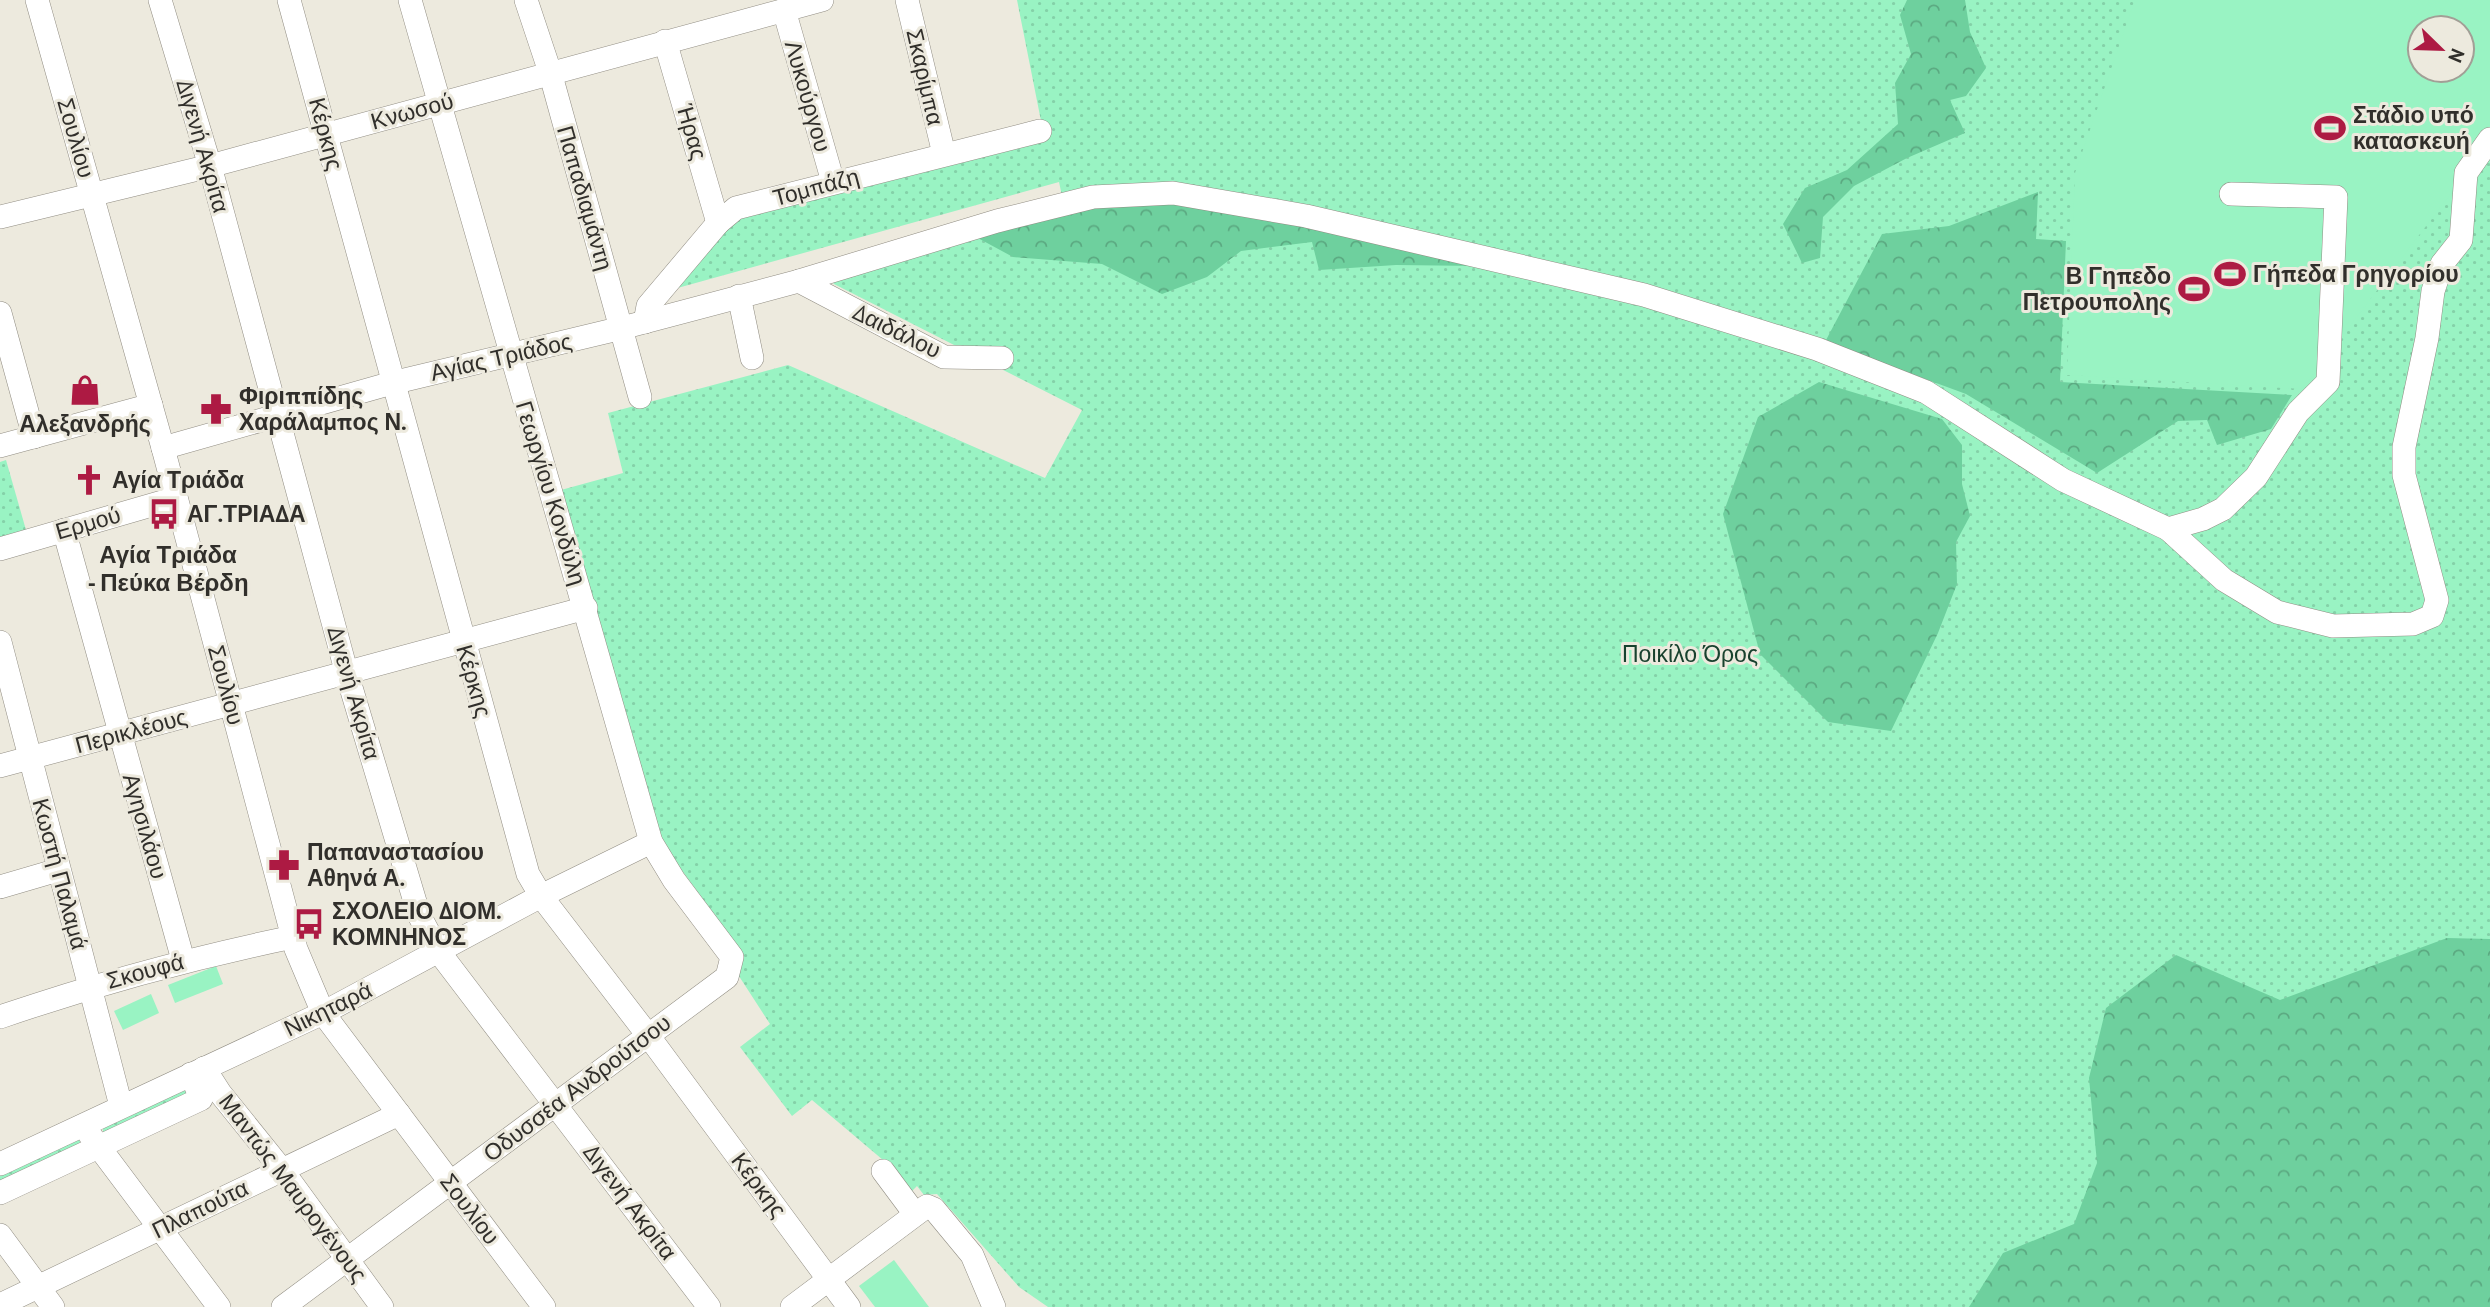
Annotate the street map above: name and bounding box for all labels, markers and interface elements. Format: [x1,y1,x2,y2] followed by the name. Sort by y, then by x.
[2406,14,2476,84] north arrow
[900,26,951,128] street label: Σκαρίμπα
[779,37,838,155] street label: Λυκούργου
[2443,45,2470,66] text: N
[171,76,236,216] street label: Διγενή Ακρίτα
[367,86,456,135] street label: Κνωσού
[303,94,350,173] street label: Κέρκης
[51,95,102,181] street label: Σουλίου
[670,100,714,163] street label: Ήρας
[2353,100,2474,155] place label: Στάδιο υπό κατασκευή
[2313,111,2347,145] sports icon: Στάδιο υπό κατασκευή
[551,122,620,274] street label: Παπαδιαμάντη
[770,161,862,212] street label: Τομπάζη
[2213,257,2247,291] sports icon: Γήπεδα Γρηγορίου
[2253,259,2459,288] place label: Γήπεδα Γρηγορίου
[2023,261,2171,316] place label: Β Γηπεδο Πετρουπολης
[2177,272,2211,306] sports icon: Β Γηπεδο Πετρουπολης
[849,297,946,364] street label: Δαιδάλου
[427,326,574,387] street label: Αγίας Τριάδος
[68,373,102,407] shop icon: Αλεξανδρής
[239,381,407,436] place label: Φιριππίδης Χαράλαμπος Ν.
[199,392,233,426] pharmacy icon: Φιριππίδης Χαράλαμπος Ν.
[510,397,593,588] street label: Γεωργίου Κονδύλη
[19,409,151,438] place label: Αλεξανδρής
[72,463,106,497] church icon: Αγία Τριάδα
[112,465,244,494] place label: Αγία Τριάδα
[147,497,181,531] bus stop icon: ΑΓ.ΤΡΙΑΔΑ
[52,499,124,546] street label: Ερμού
[187,499,306,528] place label: ΑΓ.ΤΡΙΑΔΑ
[87,539,249,598] district label: Αγία Τριάδα - Πεύκα Βέρδη
[322,623,387,763] street label: Διγενή Ακρίτα
[1622,639,1758,668] park label: Ποικίλο Όρος
[450,641,499,720] street label: Κέρκης
[202,642,251,728] street label: Σουλίου
[72,702,190,759] street label: Περικλέους
[117,770,174,882] street label: Αγησιλάου
[26,795,95,953] street label: Κωστή Παλαμά
[307,837,484,892] place label: Παπαναστασίου Αθηνά Α.
[267,848,301,882] pharmacy icon: Παπαναστασίου Αθηνά Α.
[332,896,502,951] place label: ΣΧΟΛΕΙΟ ΔΙΟΜ. ΚΟΜΝΗΝΟΣ
[292,907,326,941] bus stop icon: ΣΧΟΛΕΙΟ ΔΙΟΜ. ΚΟΜΝΗΝΟΣ
[103,946,187,995] street label: Σκουφά
[279,975,377,1042] street label: Νικηταρά
[477,1008,676,1168] street label: Οδυσσέα Ανδρούτσου
[213,1088,374,1288] street label: Μαντώς Μαυρογένους
[577,1138,683,1265] street label: Διγενή Ακρίτα
[726,1146,793,1223] street label: Κέρκης
[434,1167,507,1250] street label: Σουλίου
[147,1173,253,1244] street label: Πλαπούτα

